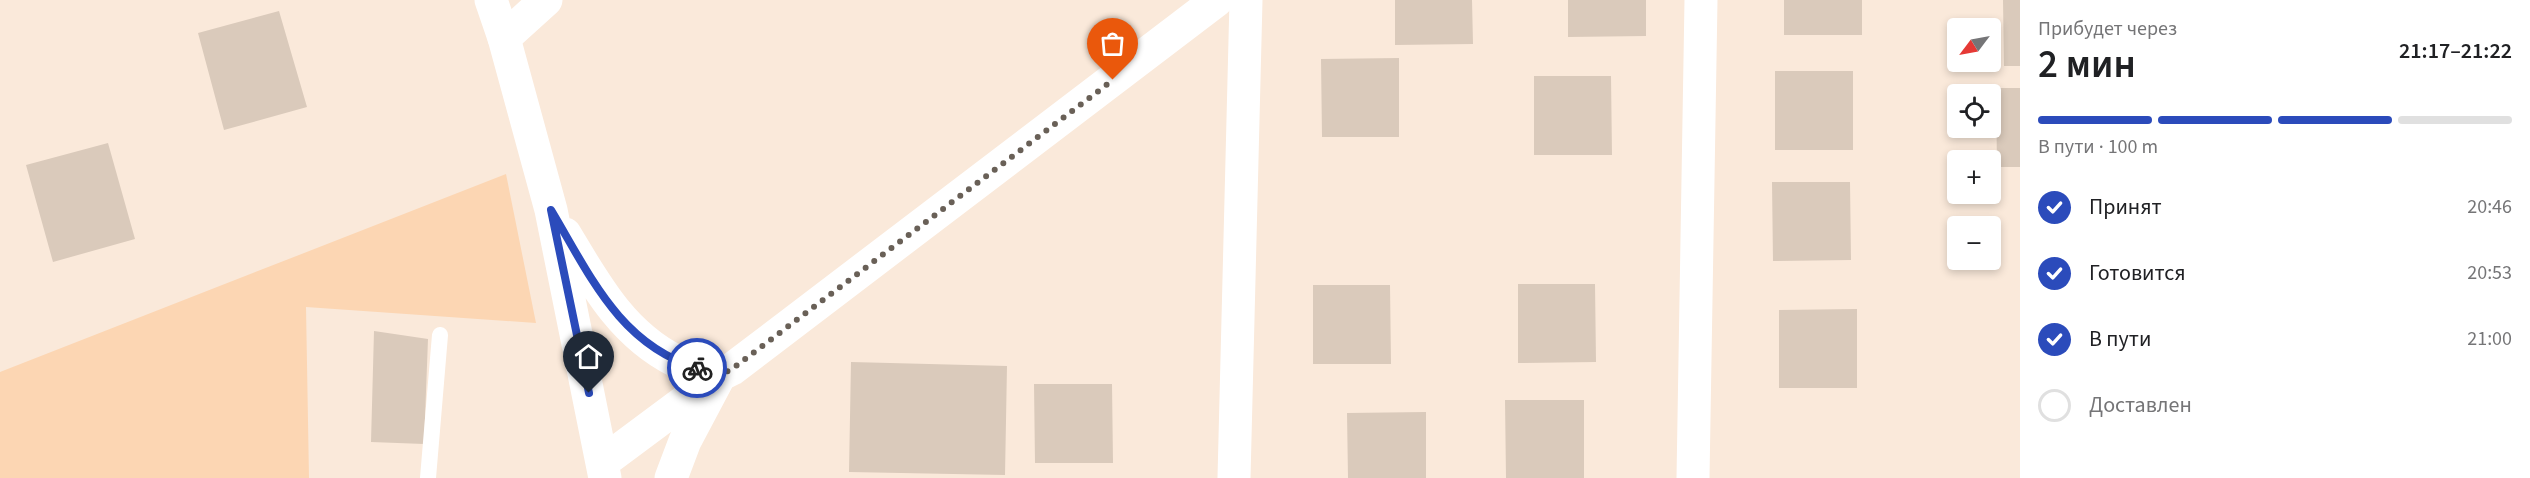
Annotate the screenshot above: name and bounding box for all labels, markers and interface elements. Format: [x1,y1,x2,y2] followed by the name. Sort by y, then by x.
[2038,15,2177,43] text: Прибудет через
[1087,18,1138,80] pin
[1947,18,2001,72] north arrow
[1947,18,2001,270] map controls
[1096,27,1129,60] icon: bag
[2399,35,2512,67] text: 21:17–21:22
[2038,37,2136,93] text: 2 мин
[1947,84,2001,138] button: locate
[2038,133,2158,161] text: В пути · 100 m
[1947,150,2001,204] button: +
[2038,191,2071,224] icon: check
[2089,191,2162,223] text: Принят
[2467,193,2512,221] text: 20:46
[1947,216,2001,270] button: −
[2038,257,2071,290] icon: check
[2089,257,2186,289] text: Готовится
[2467,259,2512,287] text: 20:53
[2038,323,2071,356] icon: check
[2089,323,2151,355] text: В пути
[2467,325,2512,353] text: 21:00
[563,331,614,393] pin
[667,338,727,398] courier
[572,340,605,373] icon: home
[681,352,714,385] icon: bike
[2089,389,2192,421] text: Доставлен

